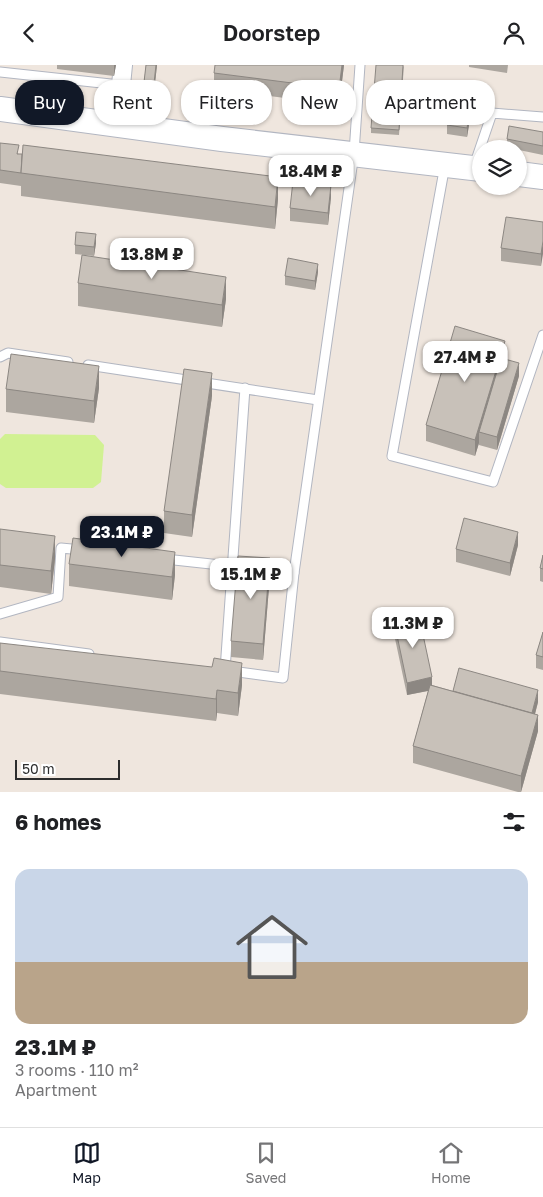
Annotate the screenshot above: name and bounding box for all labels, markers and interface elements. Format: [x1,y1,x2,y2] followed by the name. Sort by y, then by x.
[15,19,43,47] icon: back
[223,19,320,46] text: Doorstep
[500,19,528,47] icon: person
[15,80,84,125] chip: Buy
[94,80,171,125] chip: Rent
[181,80,272,125] chip: Filters
[282,80,356,125] chip: New
[366,80,495,125] chip: Apartment
[472,140,527,195] map controls
[472,140,527,195] button: layers
[265,155,357,197] pin: 18.4M ₽
[280,161,342,181] text: 18.4M ₽
[106,237,198,280] pin: 13.8M ₽
[121,244,183,264] text: 13.8M ₽
[419,341,511,383] pin: 27.4M ₽
[434,347,496,367] text: 27.4M ₽
[76,515,168,558] pin: 23.1M ₽
[91,522,153,542] text: 23.1M ₽
[205,557,297,600] pin: 15.1M ₽
[221,564,281,584] text: 15.1M ₽
[367,607,459,649] pin: 11.3M ₽
[383,613,443,633] text: 11.3M ₽
[15,757,120,780] scale bar
[22,760,55,777] text: 50 m
[500,808,528,836] icon: filters
[15,809,101,835] text: 6 homes
[227,902,317,992] icon: home
[15,1034,96,1060] text: 23.1M ₽
[15,1060,138,1080] text: 3 rooms · 110 m²
[15,1080,97,1100] text: Apartment
[72,1139,101,1186] tab: Map
[246,1139,286,1186] tab: Saved
[431,1139,471,1186] tab: Home

